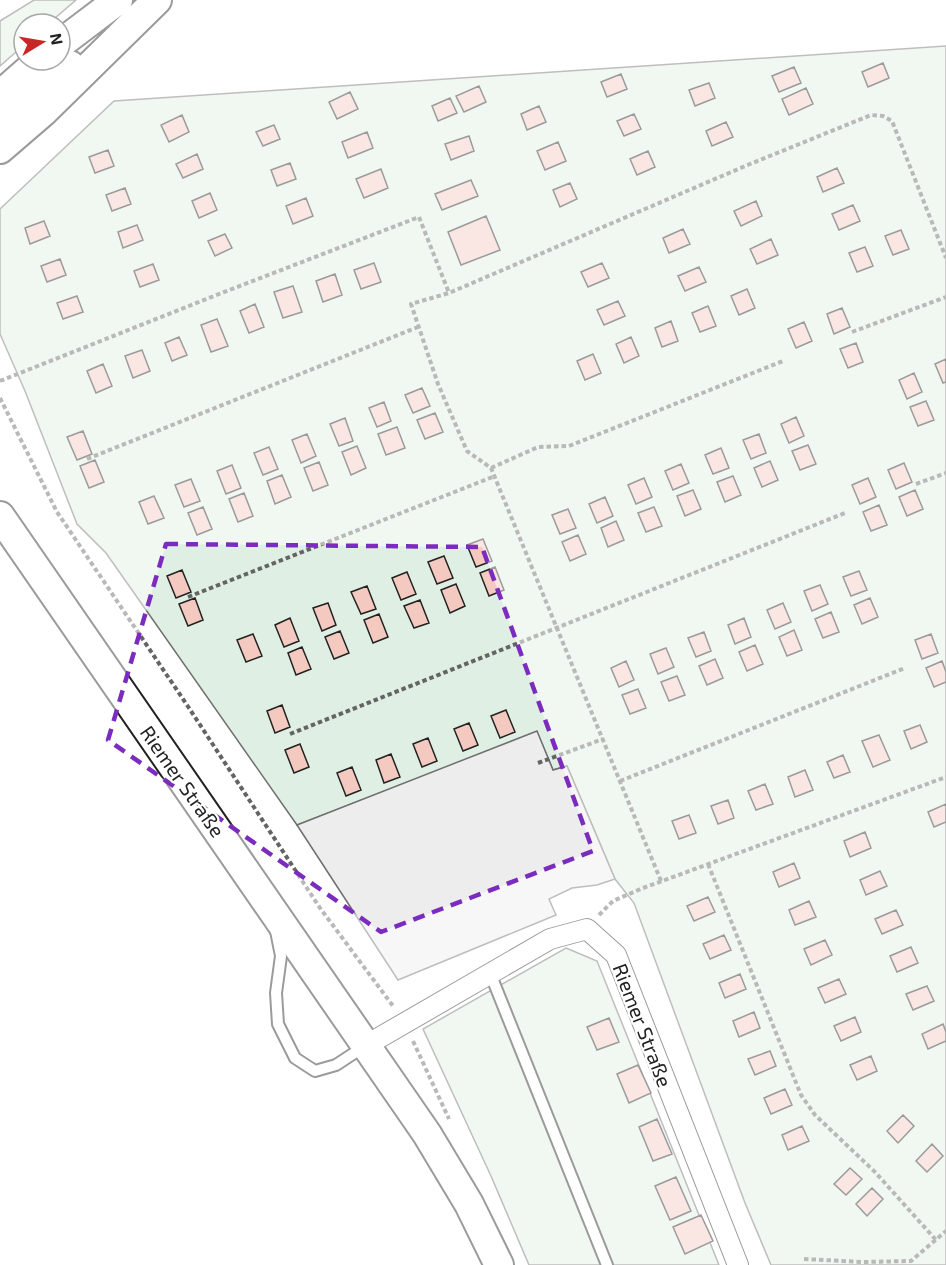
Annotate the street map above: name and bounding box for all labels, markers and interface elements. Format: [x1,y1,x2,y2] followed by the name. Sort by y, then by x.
[12,12,72,72] north arrow
[47,32,68,47] text: N
[136,721,230,841] street label: Riemer Straße
[608,960,678,1090] street label: Riemer Straße

